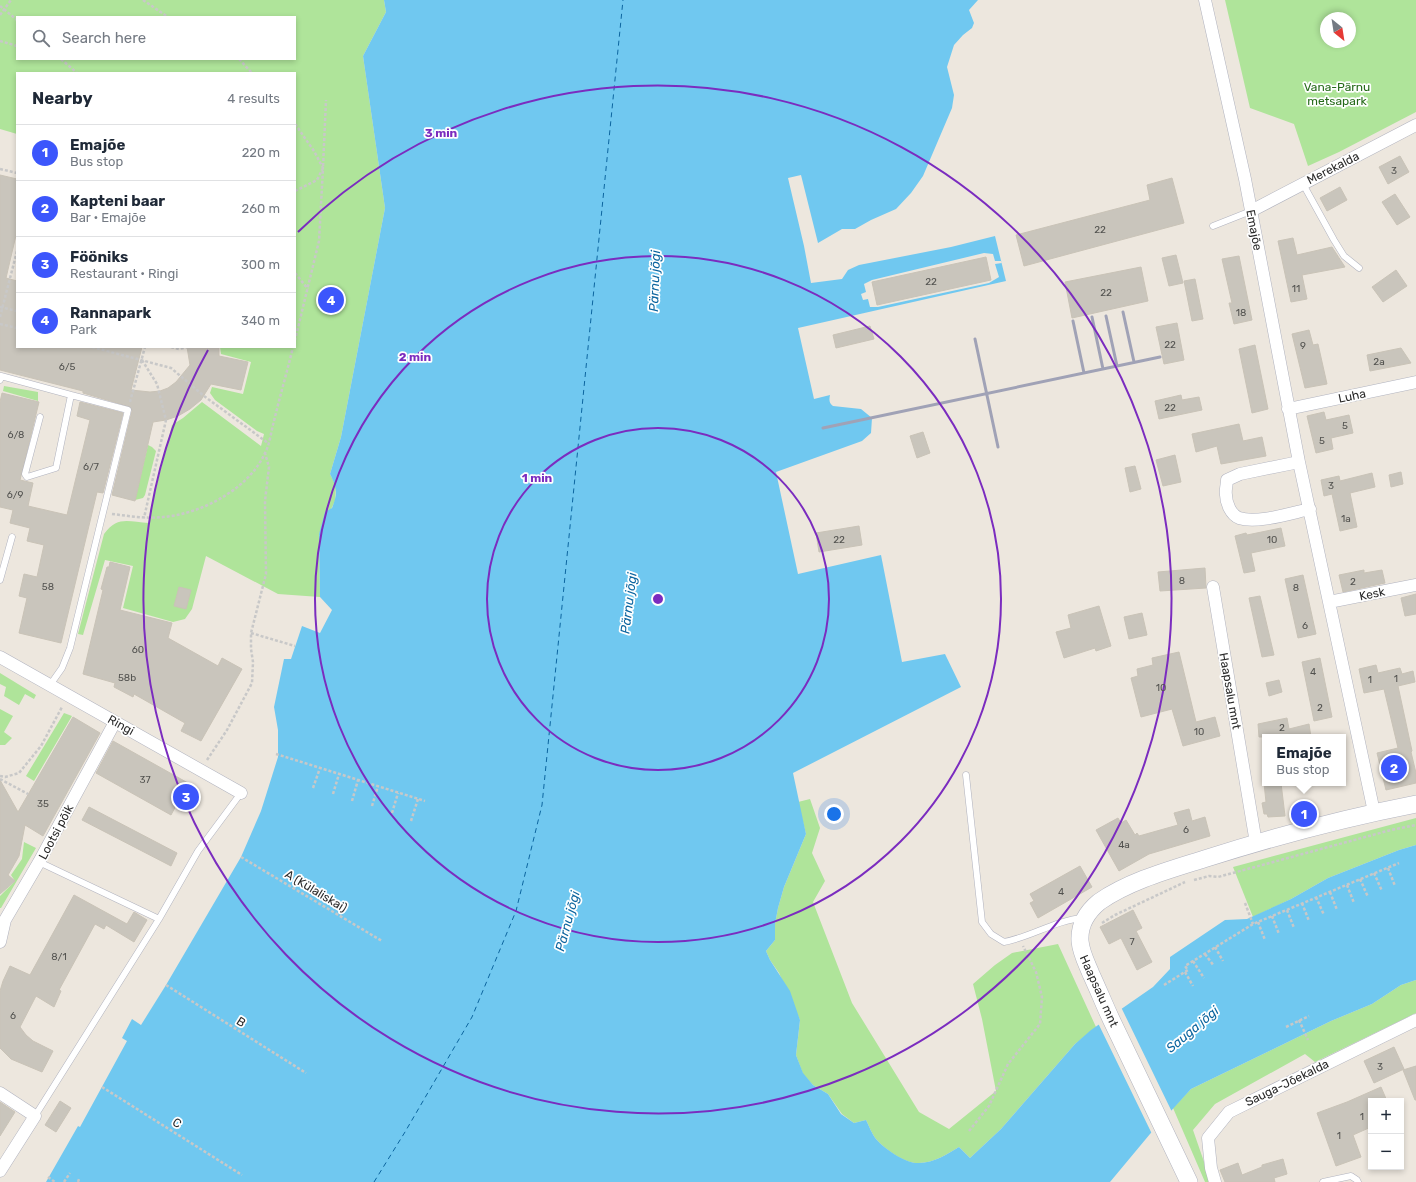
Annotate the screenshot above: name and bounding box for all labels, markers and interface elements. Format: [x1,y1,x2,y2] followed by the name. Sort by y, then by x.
[1320,12,1356,48] north arrow
[16,16,296,60] search box
[30,27,52,49] icon: search
[62,29,146,47] text: Search here
[1304,80,1370,108] park label: Vana-Pärnu metsapark
[32,88,93,108] text: Nearby
[227,91,280,106] text: 4 results
[425,126,458,140] text: 3 min
[70,136,125,154] text: Emajõe
[42,145,48,160] text: 1
[242,145,280,160] text: 220 m
[1305,149,1361,187] street label: Merekalda
[70,154,123,169] text: Bus stop
[1391,165,1397,177] house number: 3
[70,192,165,210] text: Kapteni baar
[41,201,49,216] text: 2
[242,201,280,216] text: 260 m
[1243,208,1265,252] street label: Emajõe
[70,210,146,225] text: Bar · Emajõe
[1094,224,1106,236] house number: 22
[70,248,128,266] text: Fööniks
[646,249,664,312] water label: Pärnu jõgi
[41,257,49,272] text: 3
[241,257,280,272] text: 300 m
[70,266,178,281] text: Restaurant · Ringi
[925,276,937,288] house number: 22
[1292,283,1300,295] house number: 11
[318,285,344,315] pin: 4
[1100,287,1112,299] house number: 22
[70,304,151,322] text: Rannapark
[1236,307,1246,319] house number: 18
[41,313,49,328] text: 4
[241,313,280,328] text: 340 m
[70,322,97,337] text: Park
[1164,339,1176,351] house number: 22
[1300,340,1306,352] house number: 9
[399,350,432,364] text: 2 min
[1373,356,1385,368] house number: 2a
[59,361,75,373] house number: 6/5
[1337,386,1367,406] street label: Luha
[1164,402,1176,414] house number: 22
[1342,420,1348,432] house number: 5
[8,429,24,441] house number: 6/8
[1319,435,1325,447] house number: 5
[83,461,99,473] house number: 6/7
[522,471,553,485] text: 1 min
[1328,480,1334,492] house number: 3
[7,489,23,501] house number: 6/9
[1341,513,1351,525] house number: 1a
[833,534,845,546] house number: 22
[1267,534,1277,546] house number: 10
[617,571,641,635] water label: Pärnu jõgi
[1179,575,1185,587] house number: 8
[1350,576,1356,588] house number: 2
[42,581,54,593] house number: 58
[1293,582,1299,594] house number: 8
[1358,584,1387,604] street label: Kesk
[651,592,665,606] centre of rings
[1302,620,1308,632] house number: 6
[132,644,144,656] house number: 60
[1216,652,1244,731] street label: Haapsalu mnt
[1310,666,1316,678] house number: 4
[118,672,136,684] house number: 58b
[1394,673,1398,685] house number: 1
[1368,674,1372,686] house number: 1
[1156,682,1166,694] house number: 10
[1317,702,1323,714] house number: 2
[105,712,137,738] street label: Ringi
[1279,722,1285,734] house number: 2
[1194,726,1204,738] house number: 10
[1262,734,1346,786] popup
[1276,744,1332,762] text: Emajõe
[1381,753,1407,783] pin: 2
[1276,762,1330,777] text: Bus stop
[139,774,151,786] house number: 37
[173,782,199,812] pin: 3
[37,798,49,810] house number: 35
[1291,799,1317,829] pin: 1
[36,801,77,862] street label: Lootsi põik
[824,804,844,824] your location
[1183,824,1189,836] house number: 6
[1118,839,1130,851] house number: 4a
[282,867,350,915] street label: A (Külaliskai)
[1058,886,1064,898] house number: 4
[552,889,584,953] water label: Pärnu jõgi
[1129,936,1135,948] house number: 7
[51,951,67,963] house number: 8/1
[1077,953,1121,1029] street label: Haapsalu mnt
[1163,1003,1223,1056] water label: Sauga jõgi
[10,1010,16,1022] house number: 6
[234,1014,248,1030] street label: B
[1243,1057,1331,1109] street label: Sauga-Jõekalda
[1377,1061,1383,1073] house number: 3
[1368,1098,1404,1170] map controls
[1368,1098,1404,1134] button: +
[1360,1111,1364,1123] house number: 1
[170,1115,184,1131] street label: C
[1337,1130,1341,1142] house number: 1
[1368,1134,1404,1170] button: −

